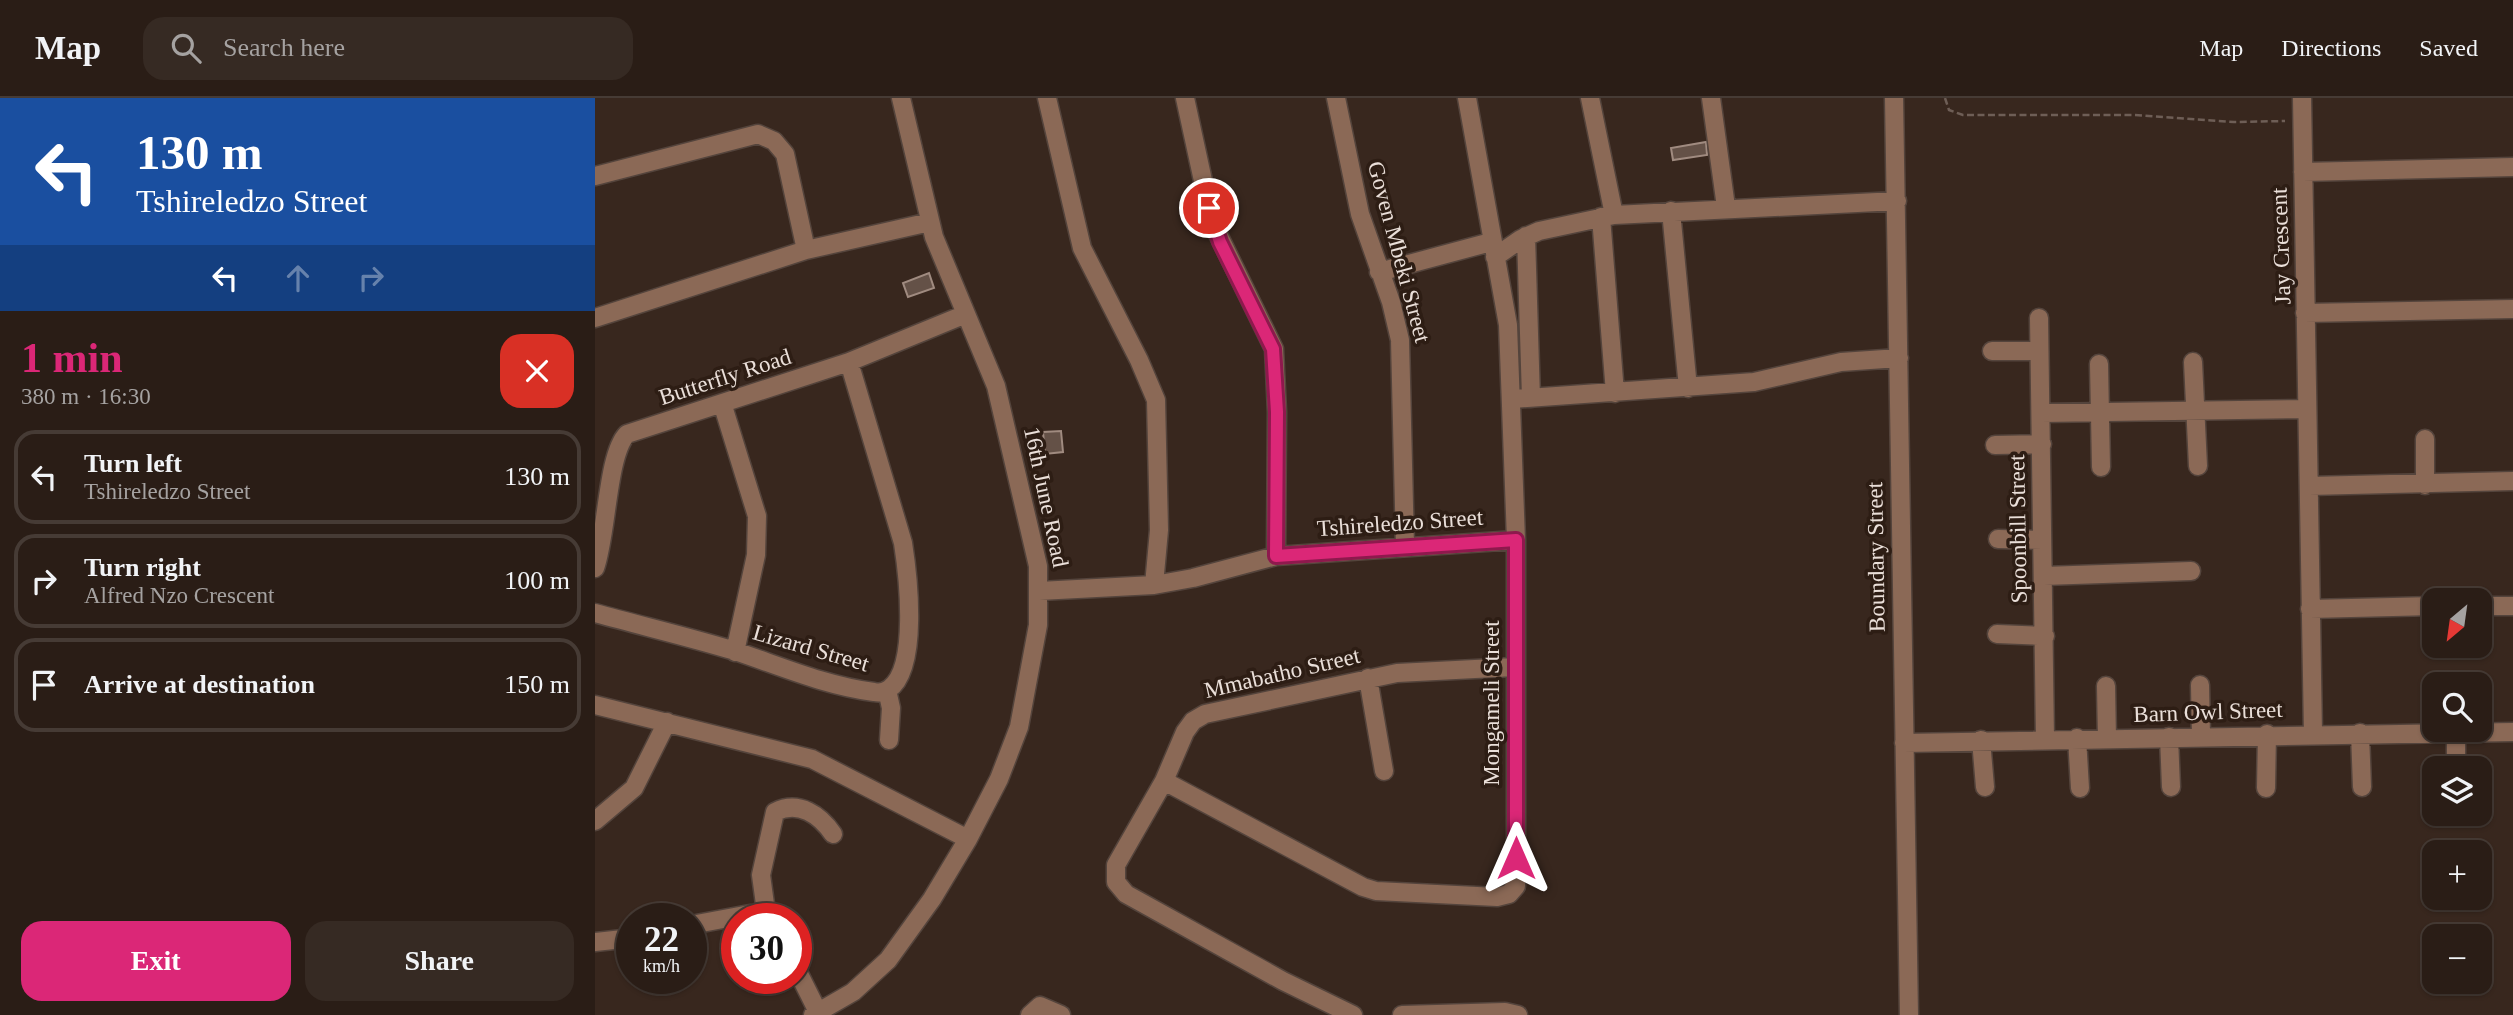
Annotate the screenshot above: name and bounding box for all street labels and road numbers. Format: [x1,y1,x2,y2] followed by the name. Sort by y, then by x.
[1363,159,1435,346] street label: Goven Mbeki Street
[2266,187,2296,305] street label: Jay Crescent
[656,344,795,410] street label: Butterfly Road
[1019,424,1073,570] street label: 16th June Road
[2004,454,2032,604] street label: Spoonbill Street
[1862,481,1890,632] street label: Boundary Street
[1316,505,1484,541] street label: Tshireledzo Street
[750,620,872,677] street label: Lizard Street
[1479,620,1504,786] street label: Mongameli Street
[1202,643,1363,703] street label: Mmabatho Street
[2133,697,2284,727] street label: Barn Owl Street

